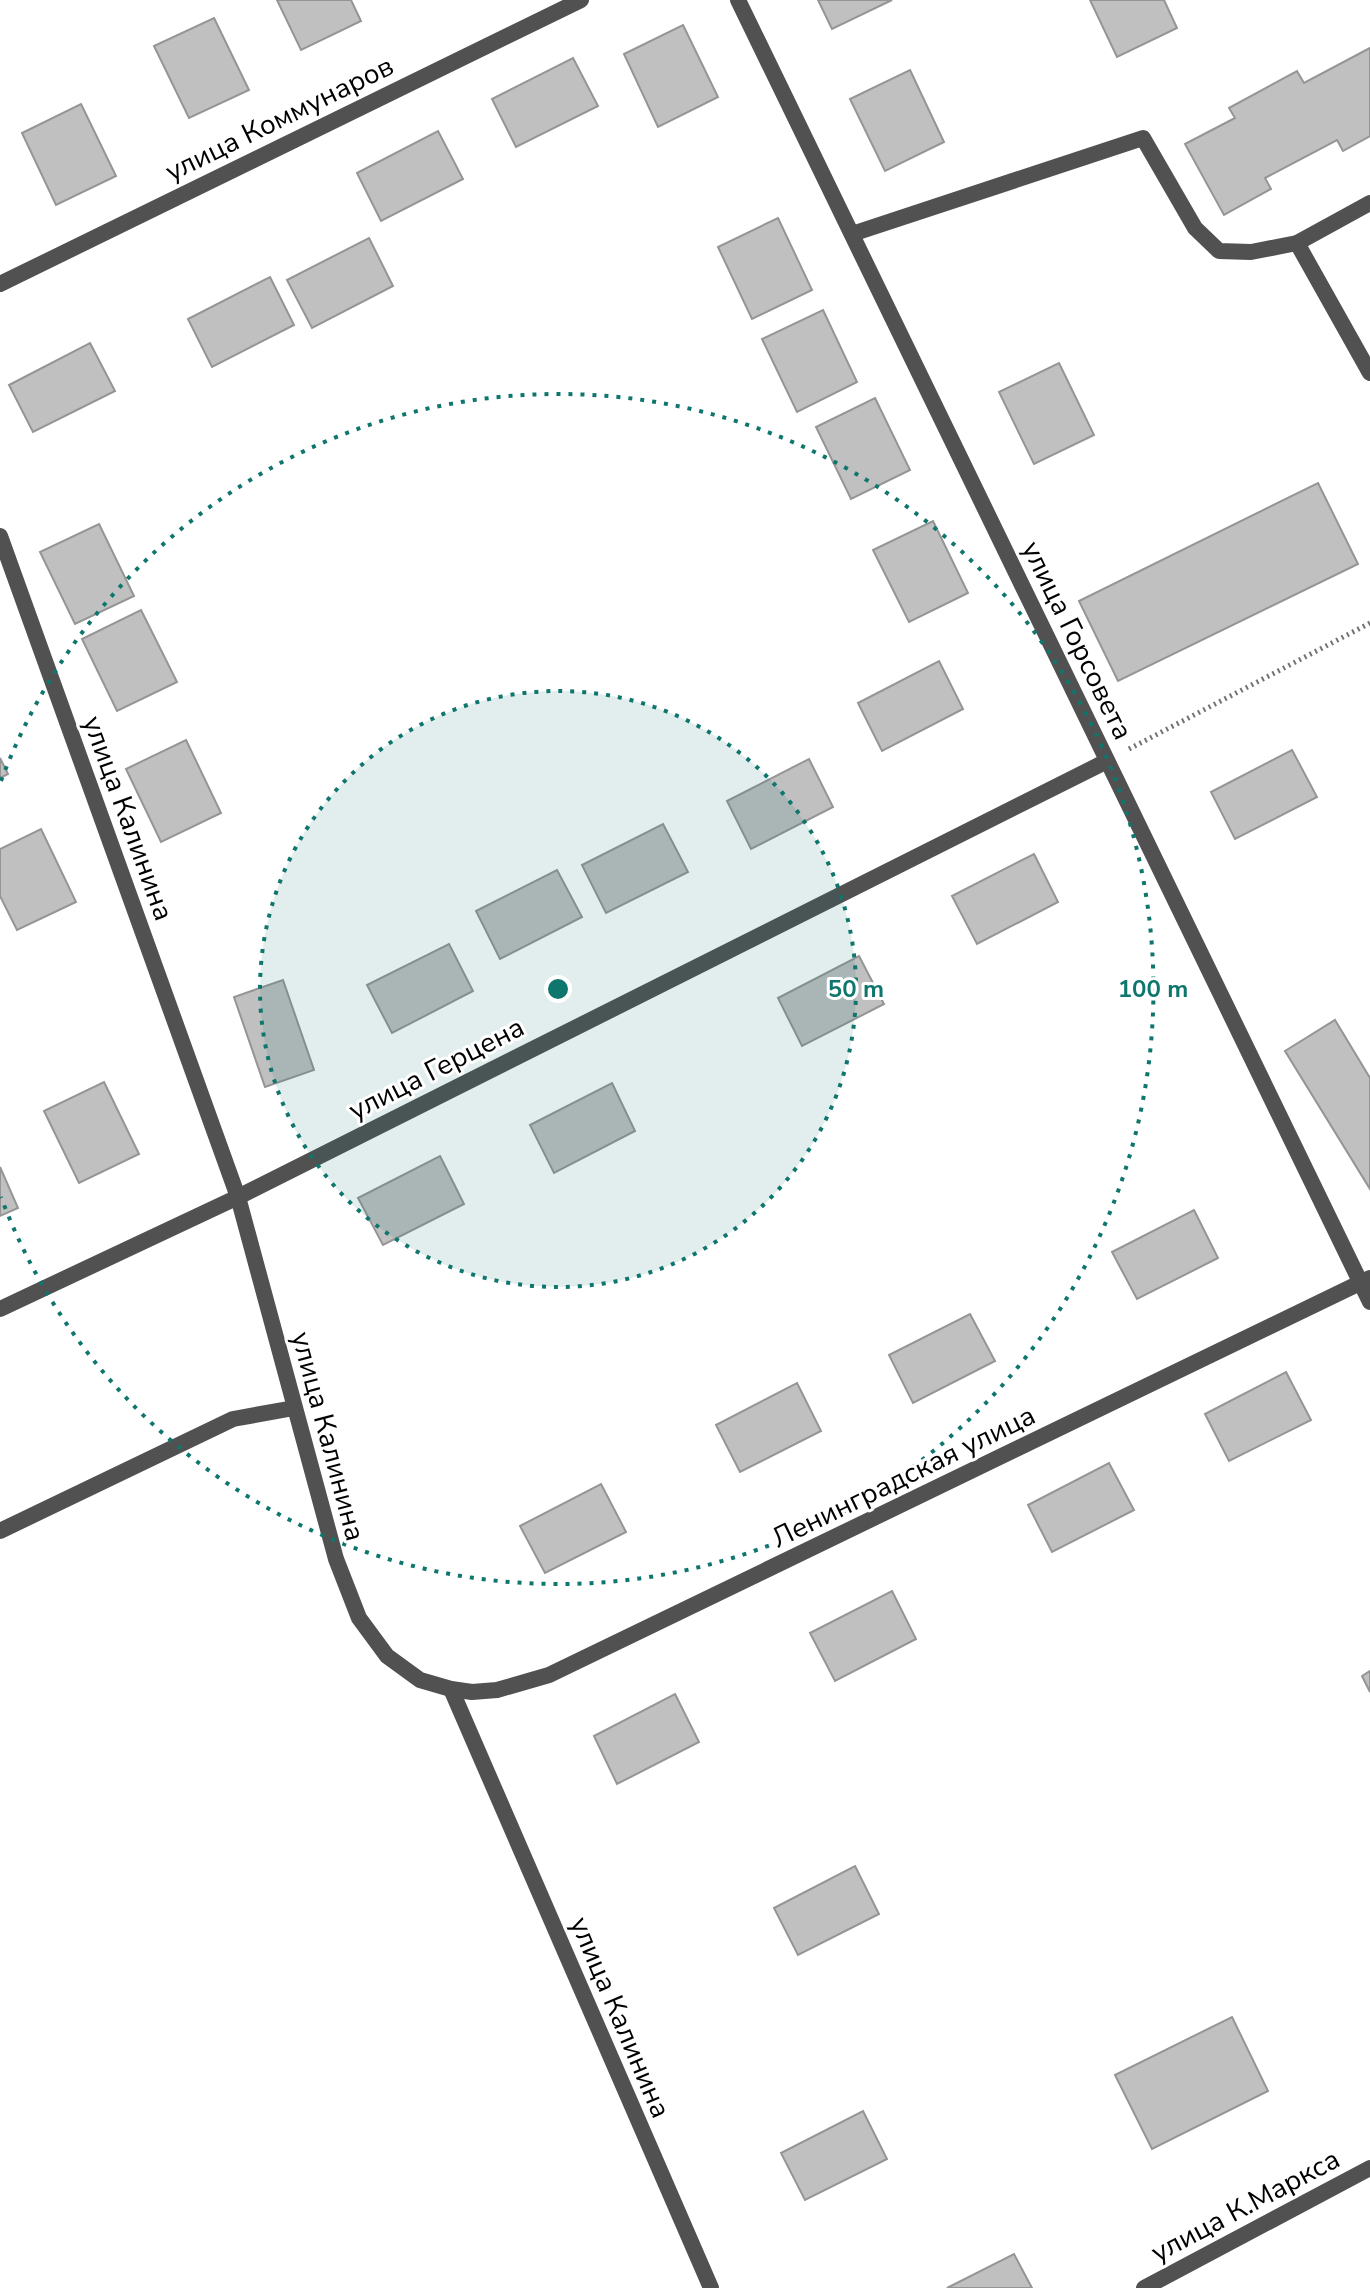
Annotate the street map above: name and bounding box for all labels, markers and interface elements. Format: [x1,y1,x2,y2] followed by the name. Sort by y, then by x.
[159,47,400,191] street label: улица Коммунаров
[1013,535,1142,746] street label: улица Горсовета
[73,711,183,926] street label: улица Калинина
[828,973,884,1005] text: 50 m
[1118,973,1188,1005] text: 100 m
[544,975,572,1003] centre of rings
[342,1008,531,1129] street label: улица Герцена
[282,1327,374,1545] street label: улица Калинина
[765,1396,1042,1557] street label: Ленинградская улица
[561,1911,680,2124] street label: улица Калинина
[1144,2140,1346,2272] street label: улица К.Маркса

